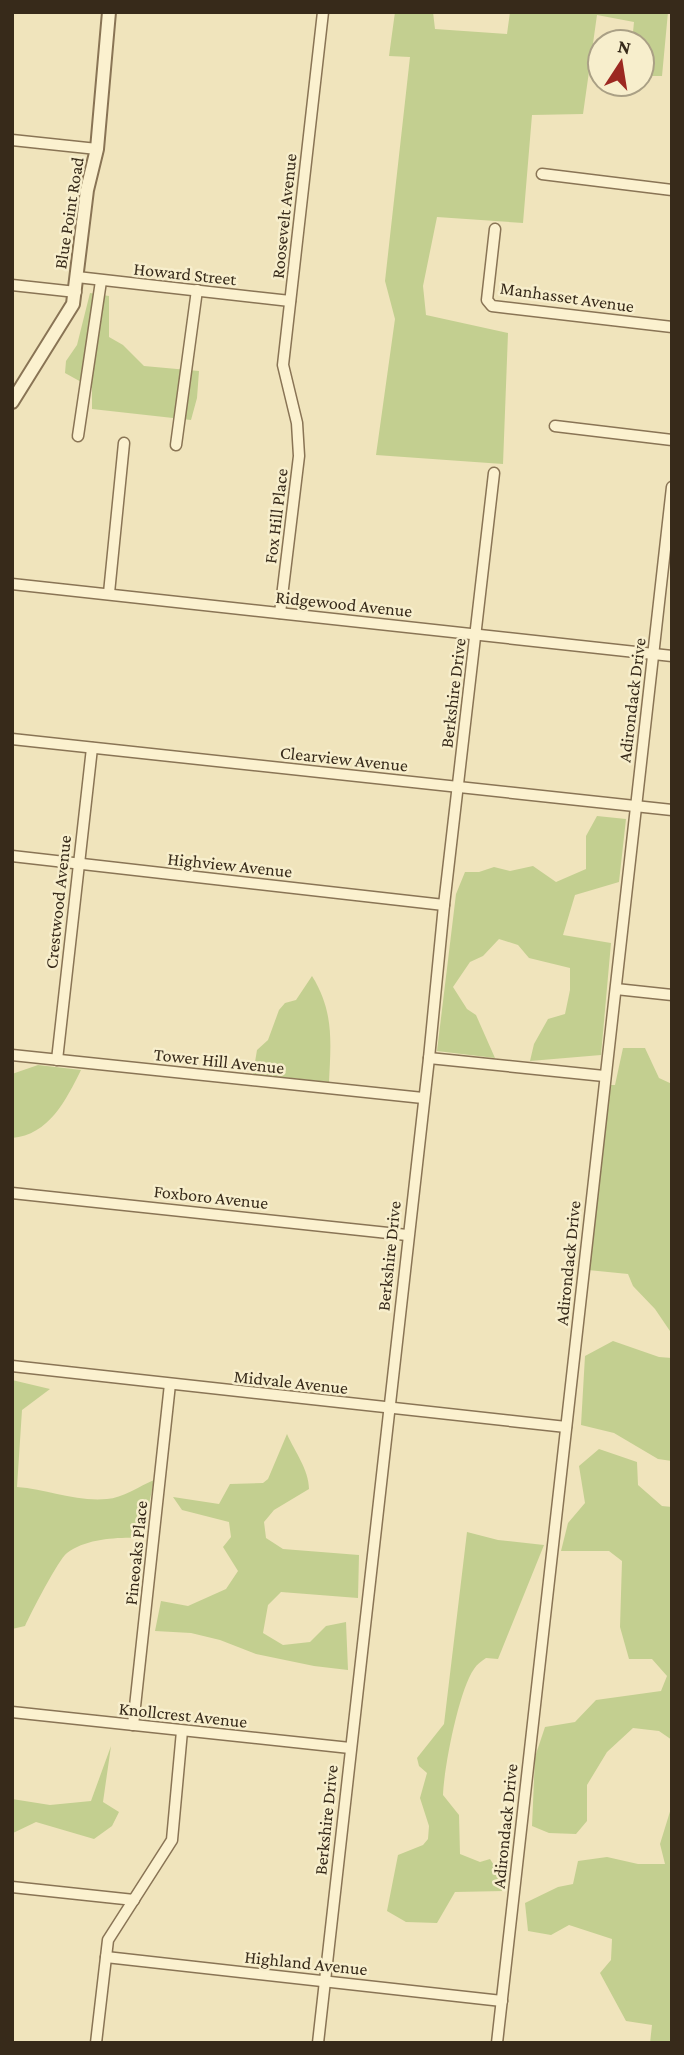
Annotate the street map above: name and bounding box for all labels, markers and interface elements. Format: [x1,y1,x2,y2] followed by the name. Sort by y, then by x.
[586,28,656,98] north arrow
[616,35,633,58] text: N
[267,152,301,280] street label: Roosevelt Avenue
[50,155,88,270] street label: Blue Point Road
[133,259,238,289] street label: Howard Street
[499,278,635,316] street label: Manhasset Avenue
[260,467,292,565] street label: Fox Hill Place
[275,587,413,621] street label: Ridgewood Avenue
[614,636,650,763] street label: Adirondack Drive
[436,637,470,749] street label: Berkshire Drive
[279,742,409,776] street label: Clearview Avenue
[41,834,75,970] street label: Crestwood Avenue
[167,849,293,882] street label: Highview Avenue
[153,1044,285,1078] street label: Tower Hill Avenue
[153,1181,269,1213] street label: Foxboro Avenue
[373,1200,405,1312] street label: Berkshire Drive
[552,1200,585,1326] street label: Adirondack Drive
[233,1366,349,1398] street label: Midvale Avenue
[121,1500,151,1606] street label: Pineoaks Place
[118,1698,248,1732] street label: Knollcrest Avenue
[489,1763,522,1889] street label: Adirondack Drive
[310,1764,342,1876] street label: Berkshire Drive
[244,1947,369,1979] street label: Highland Avenue

